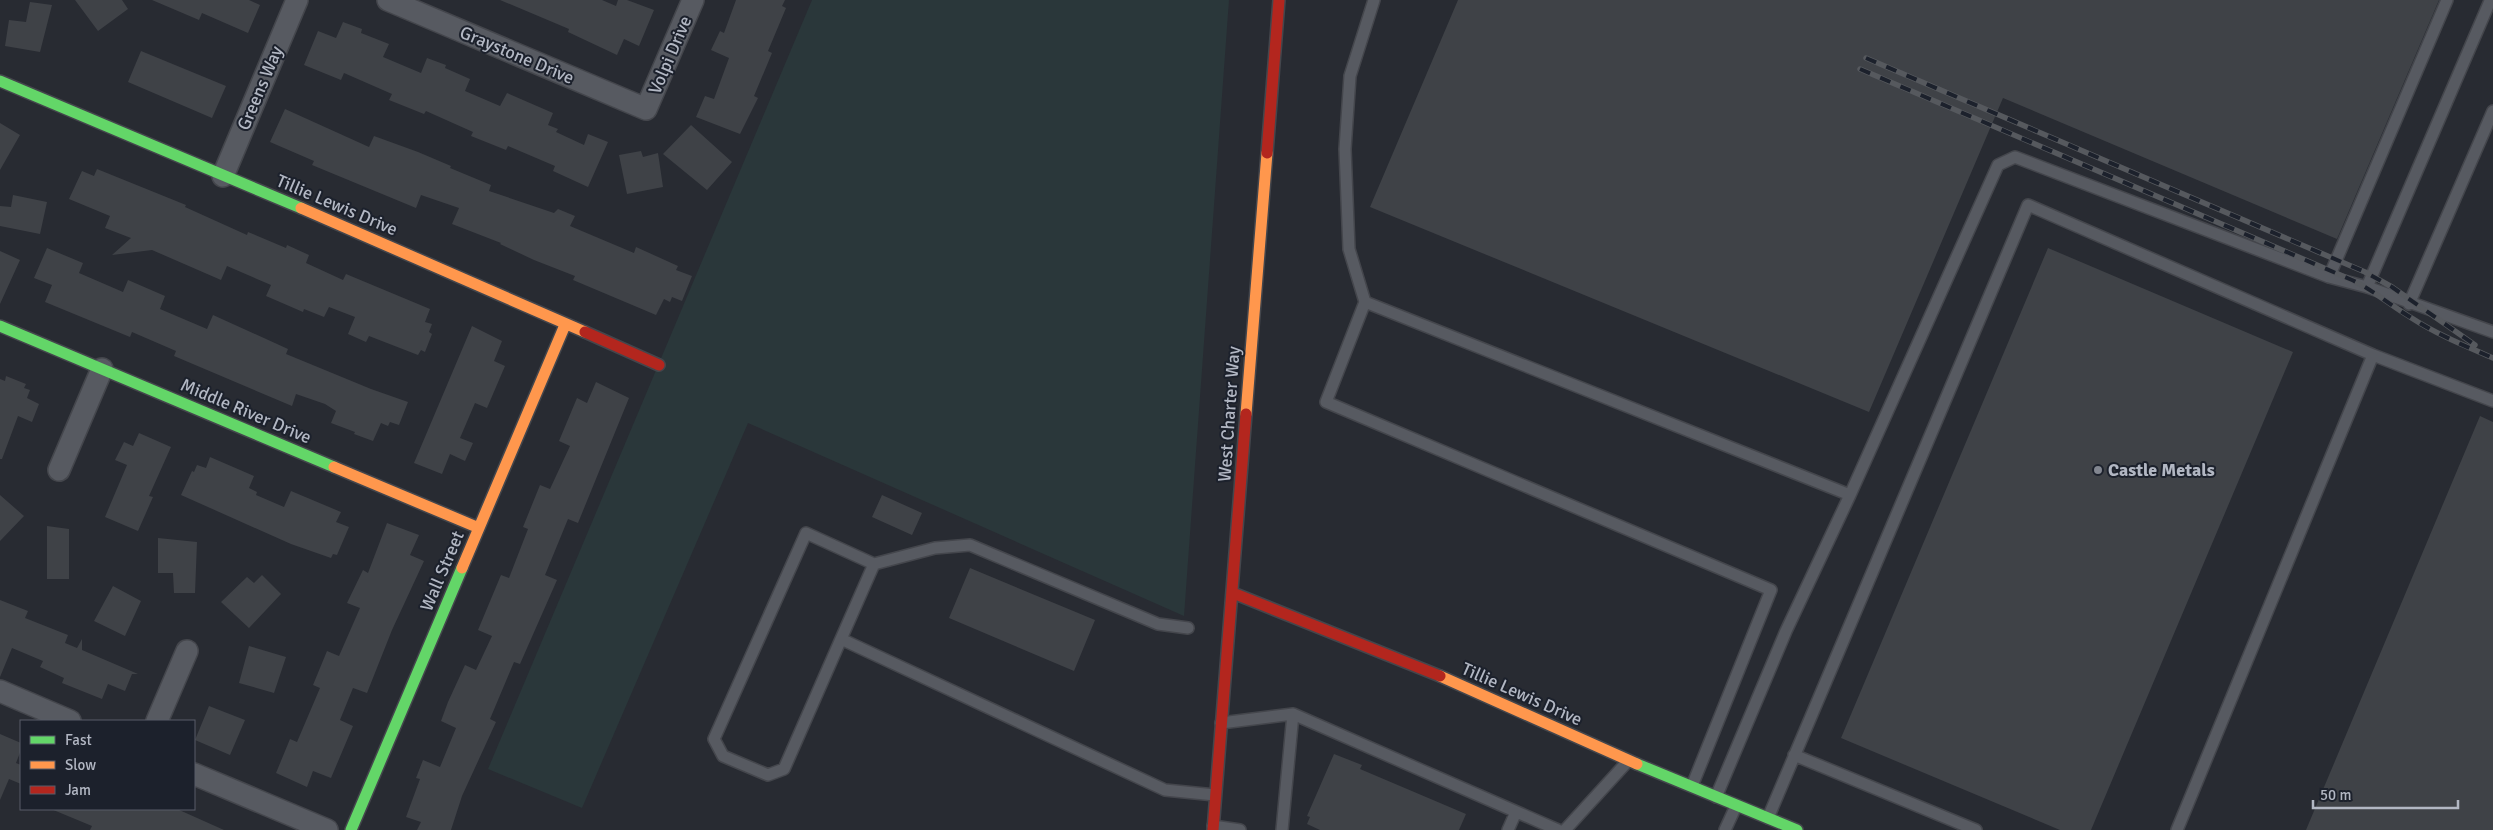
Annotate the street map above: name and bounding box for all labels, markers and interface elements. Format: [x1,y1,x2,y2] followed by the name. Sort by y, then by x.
[644,13,696,97] street label: Volpi Drive
[457,21,577,89] street label: Graystone Drive
[232,42,288,133] street label: Greens Way
[273,170,401,240] street label: Tillie Lewis Drive
[1213,345,1245,483] street label: West Charter Way
[177,374,315,448] street label: Middle River Drive
[2108,459,2215,481] place label: Castle Metals
[2092,464,2104,476] marker: Castle Metals
[415,528,469,614] street label: Wall Street
[1458,658,1586,730] street label: Tillie Lewis Drive
[20,720,195,810] legend
[65,731,92,749] text: Fast
[65,756,96,774] text: Slow
[2313,778,2458,810] scale bar
[65,781,91,799] text: Jam
[2320,786,2351,804] text: 50 m

